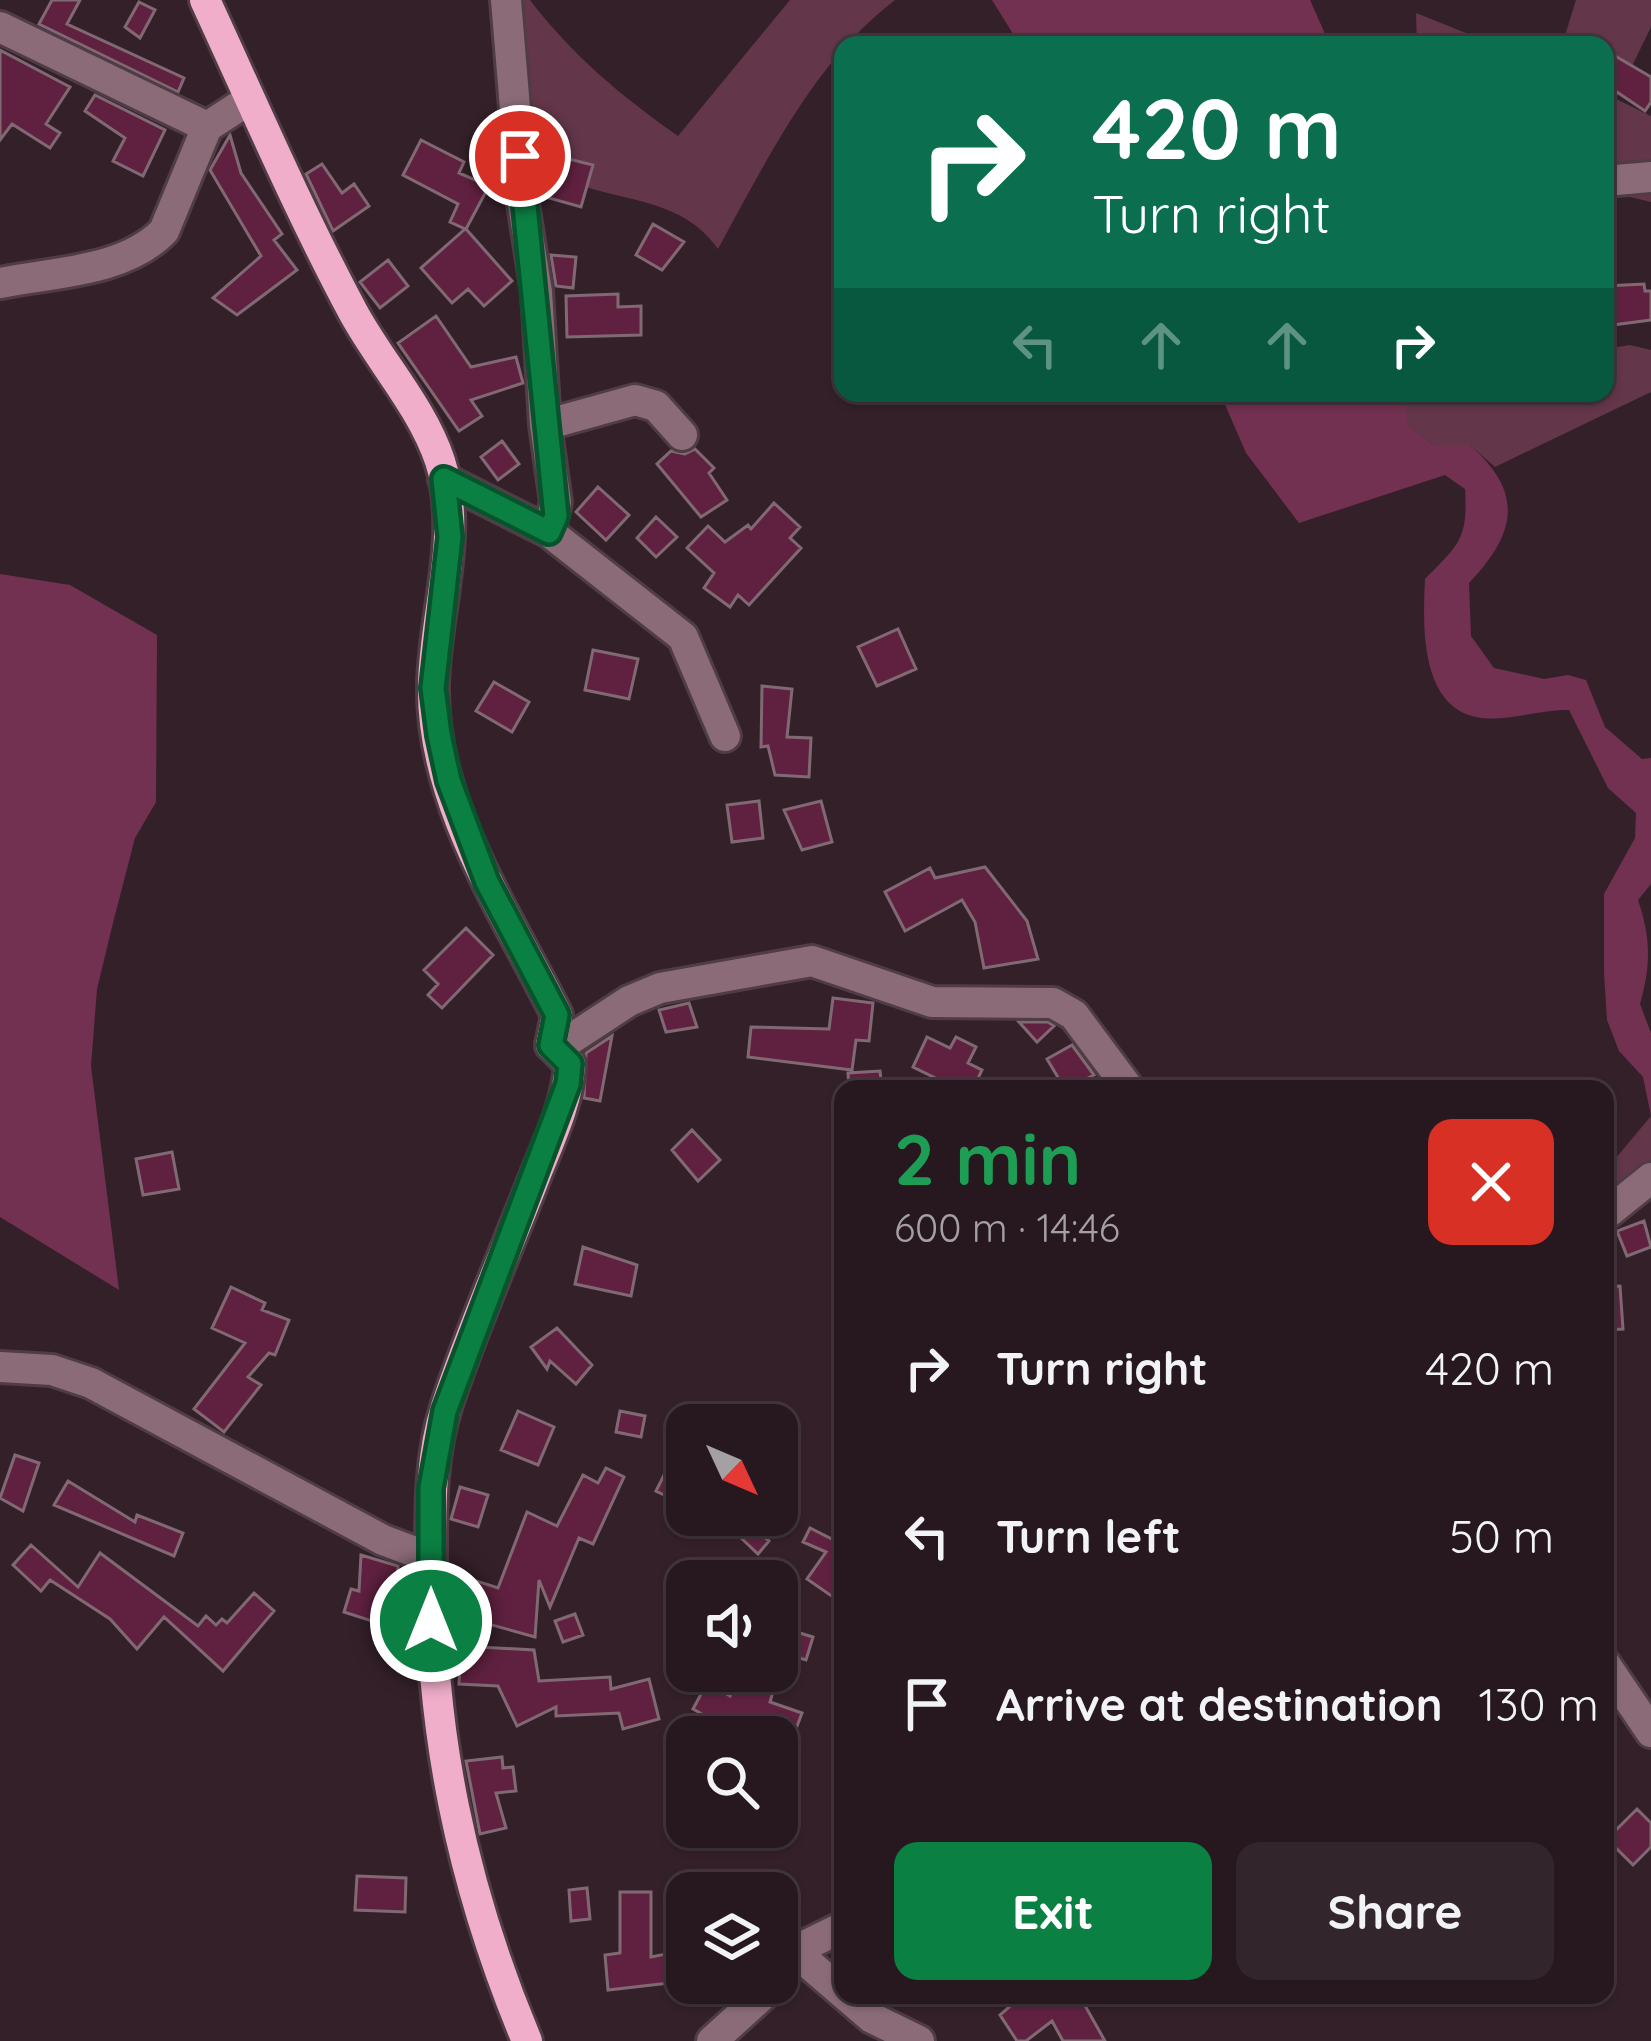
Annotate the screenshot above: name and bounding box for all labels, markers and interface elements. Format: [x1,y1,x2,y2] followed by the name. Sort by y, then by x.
[1092,75,1342,180] text: 420 m
[894,84,1050,240] icon: right
[469,105,571,207] pin
[487,123,553,189] icon: arrive
[1092,179,1331,247] text: Turn right
[1002,312,1068,378] icon: left
[1128,312,1194,378] icon: ahead
[1254,312,1320,378] icon: ahead
[1380,312,1446,378] icon: right
[894,1113,1081,1203] text: 2 min
[1428,1119,1554,1245] button: close
[894,1203,1120,1252] text: 600 m · 14:46
[894,1335,960,1401] icon: right
[996,1340,1208,1396] text: Turn right
[1425,1340,1554,1396] text: 420 m
[666,1404,798,1536] north arrow
[666,1404,798,2004] map controls
[894,1503,960,1569] icon: left
[996,1508,1181,1564] text: Turn left
[1449,1508,1554,1564] text: 50 m
[368,1558,494,1684] position arrow
[666,1560,798,1692] button: sound
[894,1671,960,1737] icon: arrive
[996,1676,1442,1732] text: Arrive at destination
[1478,1676,1599,1732] text: 130 m
[666,1716,798,1848] button: search
[894,1842,1212,1980] button: Exit
[1236,1842,1554,1980] button: Share
[666,1872,798,2004] button: layers

